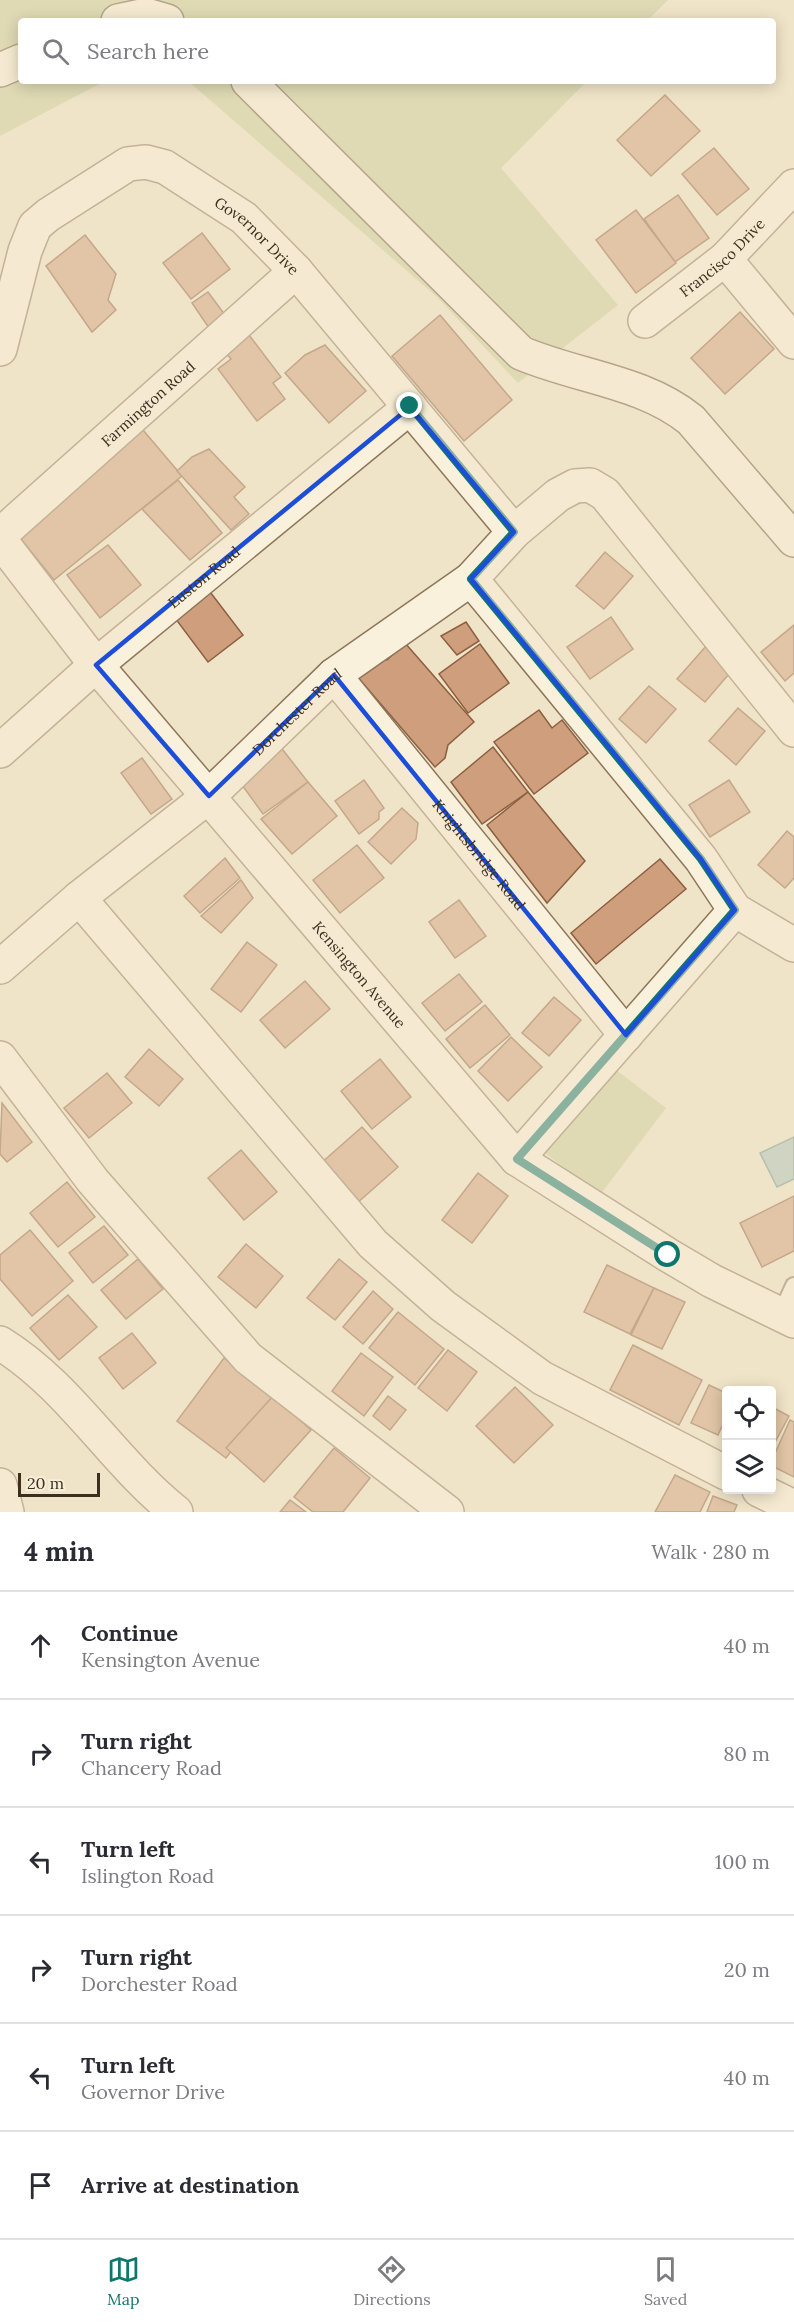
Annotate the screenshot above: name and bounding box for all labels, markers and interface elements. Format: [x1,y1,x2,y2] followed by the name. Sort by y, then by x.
[18,18,776,84] search box
[39,35,72,68] icon: search
[87,37,209,65] text: Search here
[211,192,304,278] street label: Governor Drive
[675,214,768,301] street label: Francisco Drive
[97,356,199,450] street label: Farmington Road
[396,392,422,418] route end
[164,542,243,612] street label: Euston Road
[248,663,345,759] street label: Dorchester Road
[429,795,530,914] street label: Knightsbridge Road
[309,917,410,1032] street label: Kensington Avenue
[654,1241,680,1267] route start
[722,1386,776,1494] map controls
[722,1386,776,1440] button: locate
[722,1440,776,1494] button: layers
[18,1470,100,1498] scale bar
[27,1473,64,1493] text: 20 m
[24,1535,94,1568] text: 4 min
[651,1539,770,1564] text: Walk · 280 m
[81,1619,178,1647] text: Continue
[24,1629,57,1662] icon: ahead
[724,1633,770,1658] text: 40 m
[81,1647,260,1672] text: Kensington Avenue
[81,1727,192,1755] text: Turn right
[24,1737,57,1770] icon: right
[723,1741,770,1766] text: 80 m
[81,1755,222,1780] text: Chancery Road
[81,1835,175,1863] text: Turn left
[24,1845,57,1878] icon: left
[715,1849,770,1874] text: 100 m
[81,1863,214,1888] text: Islington Road
[81,1943,192,1971] text: Turn right
[24,1953,57,1986] icon: right
[724,1957,770,1982] text: 20 m
[81,1971,238,1996] text: Dorchester Road
[81,2051,175,2079] text: Turn left
[24,2061,57,2094] icon: left
[724,2065,770,2090] text: 40 m
[81,2079,225,2104] text: Governor Drive
[24,2169,57,2202] icon: arrive
[81,2171,299,2199] text: Arrive at destination
[107,2253,140,2309] tab: Map
[353,2253,431,2309] tab: Directions
[644,2253,687,2309] tab: Saved

